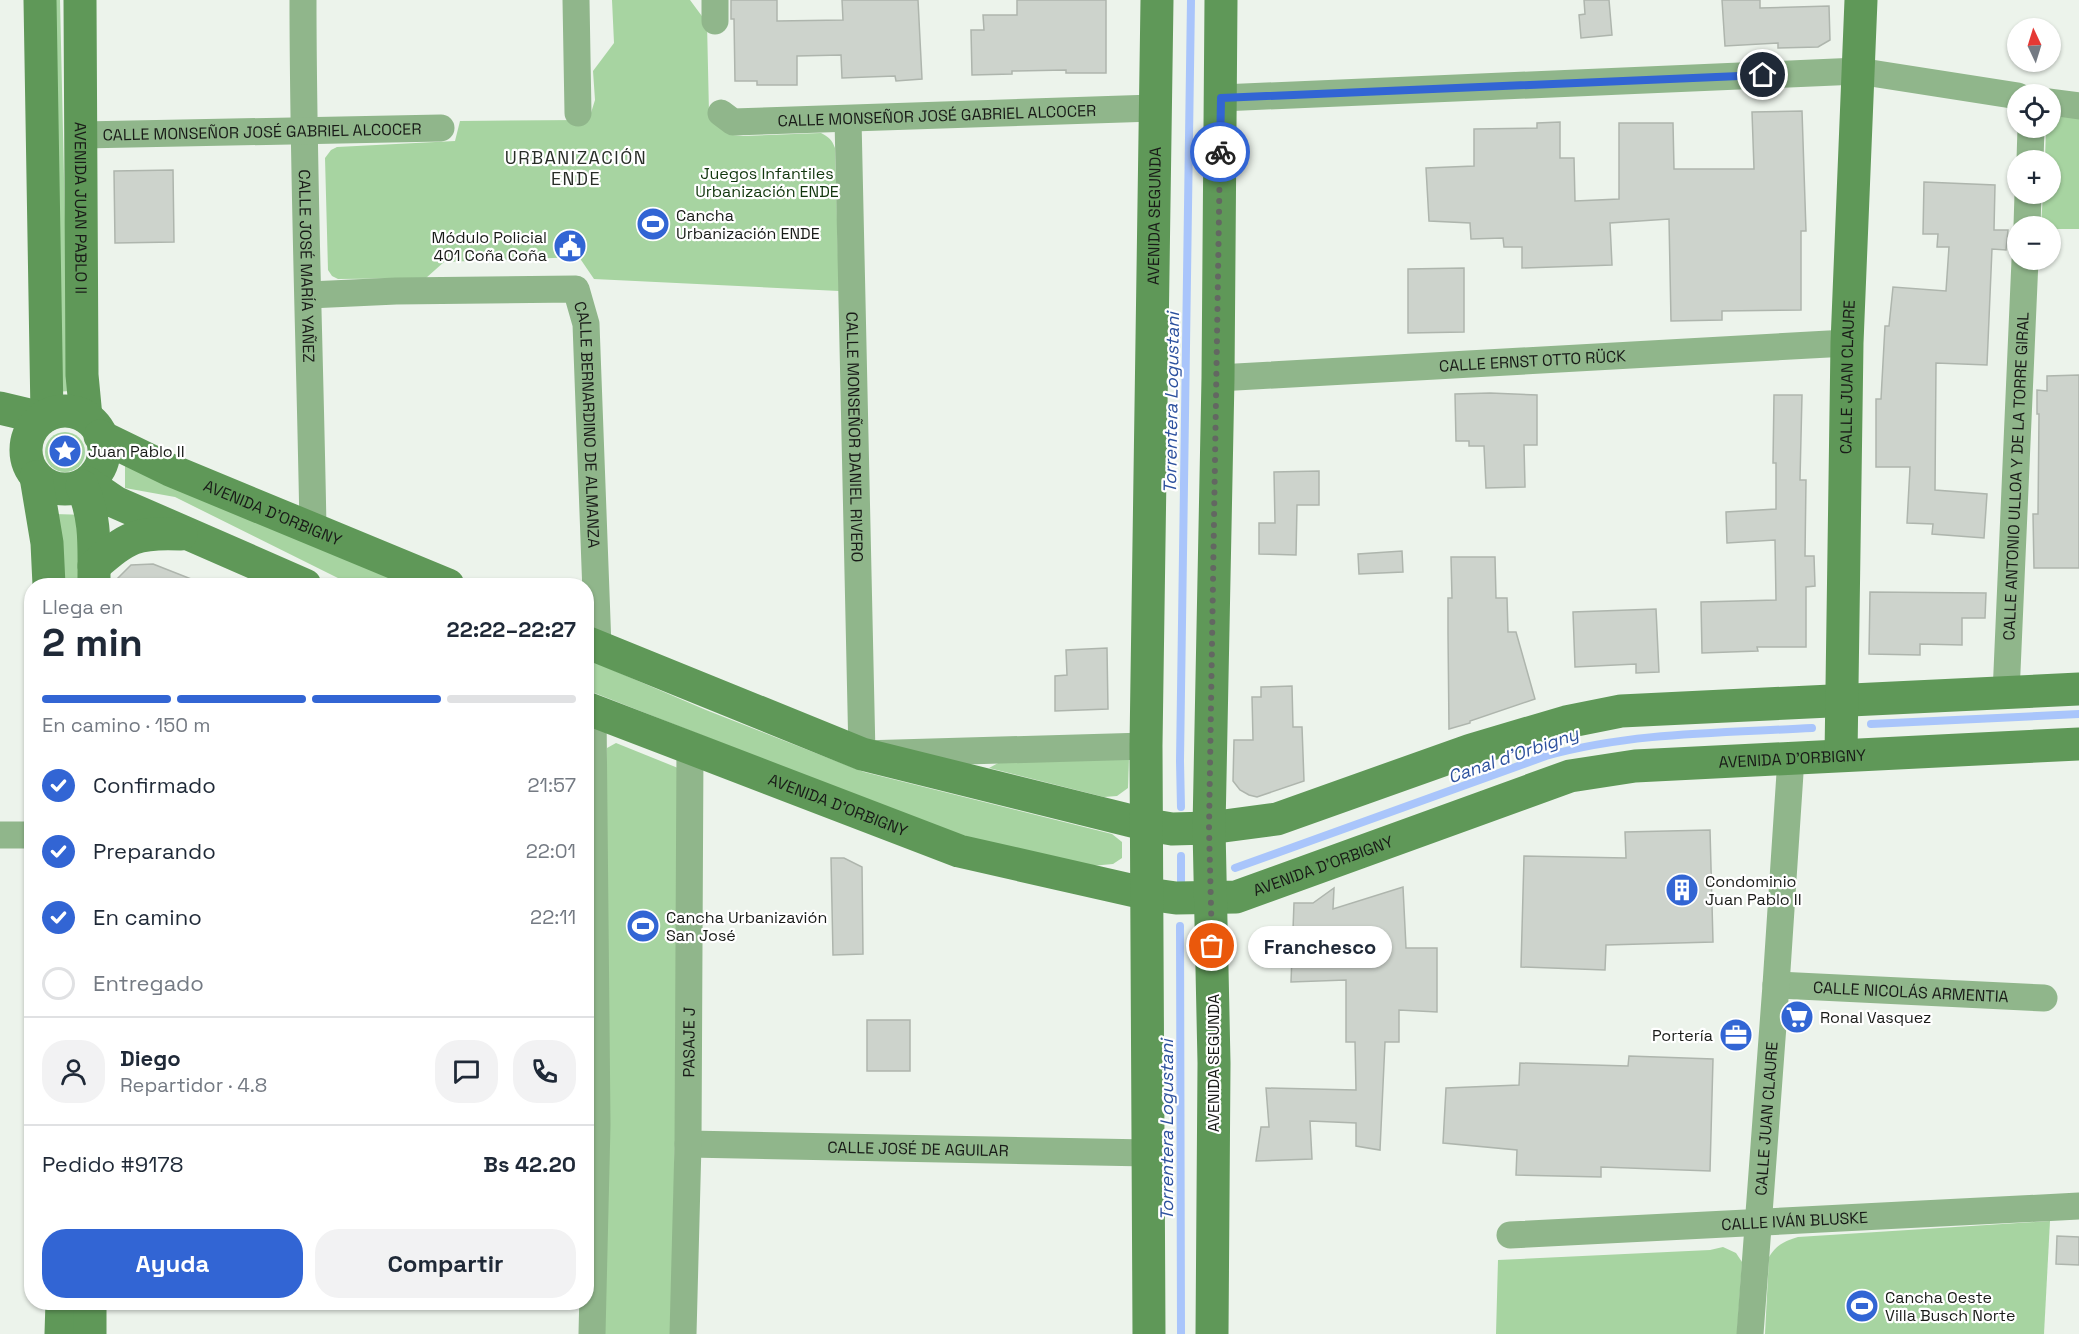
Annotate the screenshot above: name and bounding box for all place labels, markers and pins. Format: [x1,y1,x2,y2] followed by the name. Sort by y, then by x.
[1737,49,1788,100] pin
[676,205,820,244] place label: Cancha Urbanización ENDE
[635,206,671,242] sports icon: Cancha Urbanización ENDE
[432,227,547,266] place label: Módulo Policial 401 Coña Coña
[552,228,588,264] public building icon: Módulo Policial 401 Coña Coña
[47,433,83,469] place icon: Juan Pablo II
[88,441,185,462] place label: Juan Pablo II
[1705,871,1802,910] place label: Condominio Juan Pablo II
[1664,872,1700,908] building icon: Condominio Juan Pablo II
[666,907,827,946] place label: Cancha Urbanizavión San José
[625,908,661,944] sports icon: Cancha Urbanizavión San José
[1186,920,1237,971] pin
[1248,925,1392,967] callout: Franchesco
[1779,999,1815,1035] supermarket icon: Ronal Vasquez
[1820,1007,1931,1028] place label: Ronal Vasquez
[1718,1017,1754,1053] office icon: Portería
[1652,1025,1713,1046] place label: Portería
[1885,1287,2015,1326] place label: Cancha Oeste Villa Busch Norte
[1844,1288,1880,1324] sports icon: Cancha Oeste Villa Busch Norte

